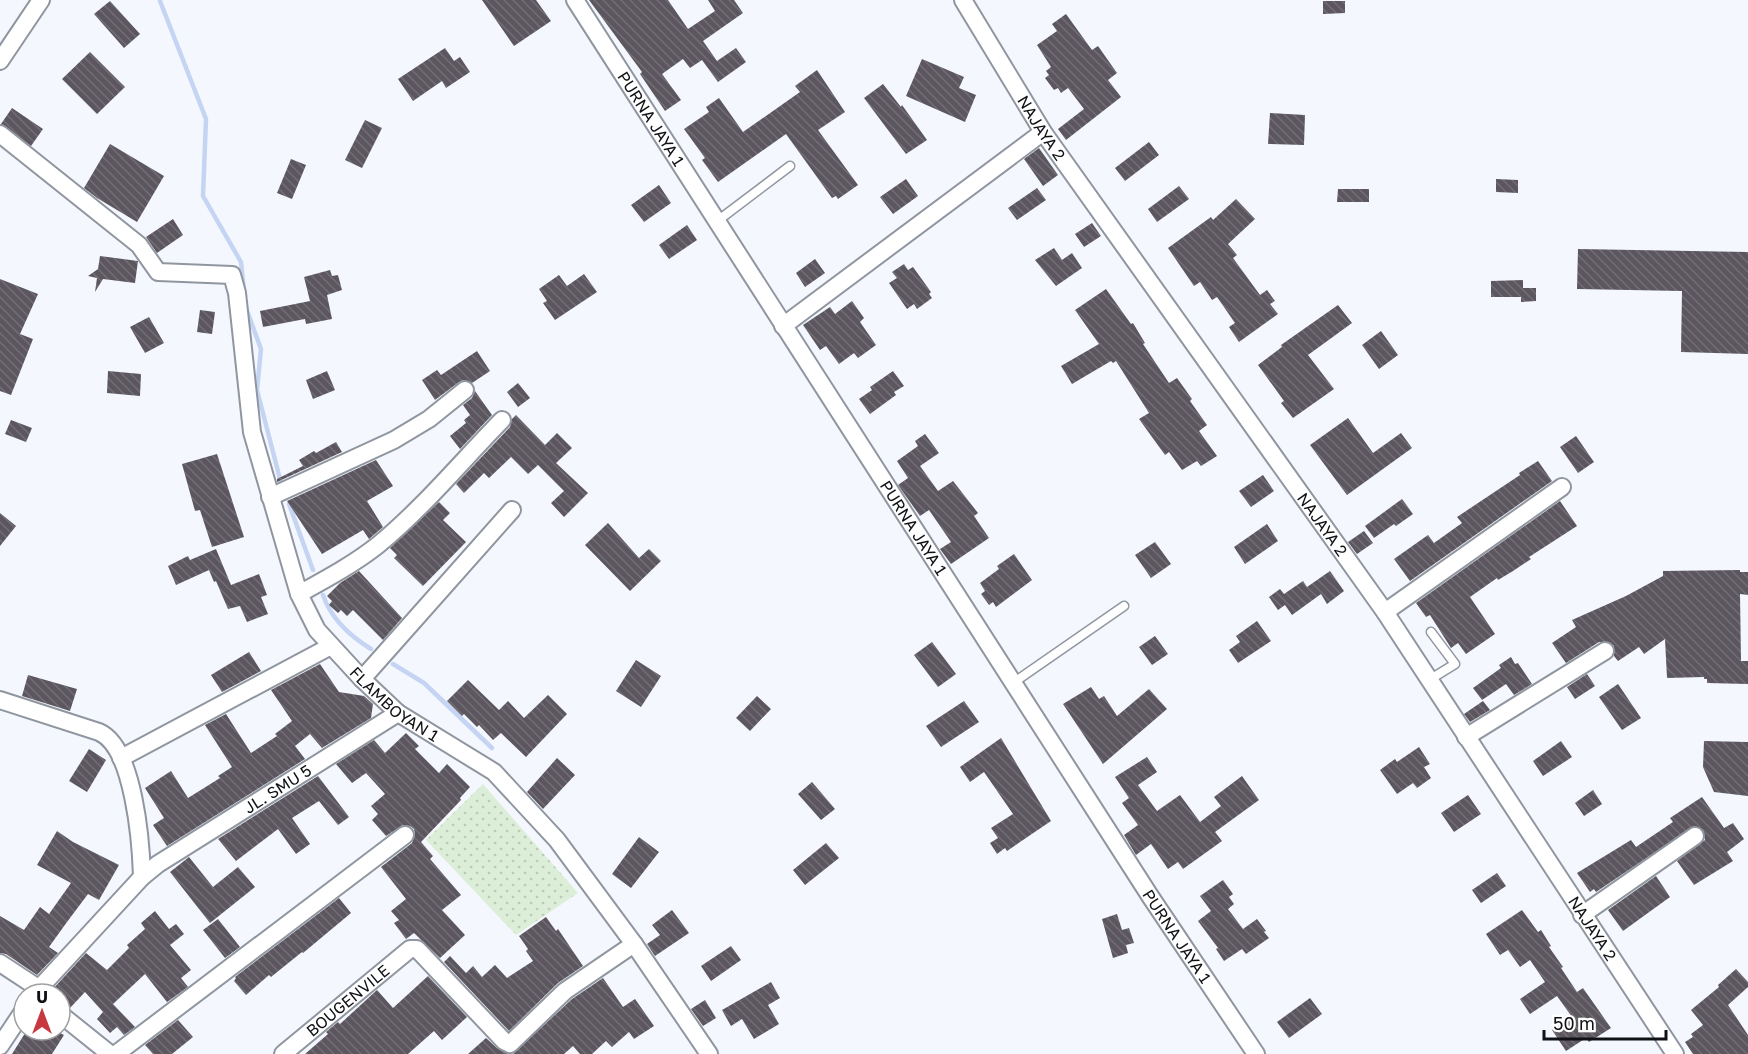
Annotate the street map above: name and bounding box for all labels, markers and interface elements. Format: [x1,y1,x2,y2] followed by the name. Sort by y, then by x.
[613,68,689,170] street label: PURNA JAYA 1
[1013,92,1070,164] street label: NAJAYA 2
[876,477,952,579] street label: PURNA JAYA 1
[1293,489,1352,560] street label: NAJAYA 2
[346,662,443,746] street label: FLAMBOYAN 1
[240,760,315,818] street label: JL. SMU 5
[1138,886,1216,987] street label: PURNA JAYA 1
[1564,892,1621,964] street label: NAJAYA 2
[302,960,393,1041] street label: BOUGENVILE
[12,982,72,1042] north arrow
[36,987,48,1007] text: U
[1544,1003,1666,1041] scale bar
[1553,1012,1595,1034] text: 50 m

